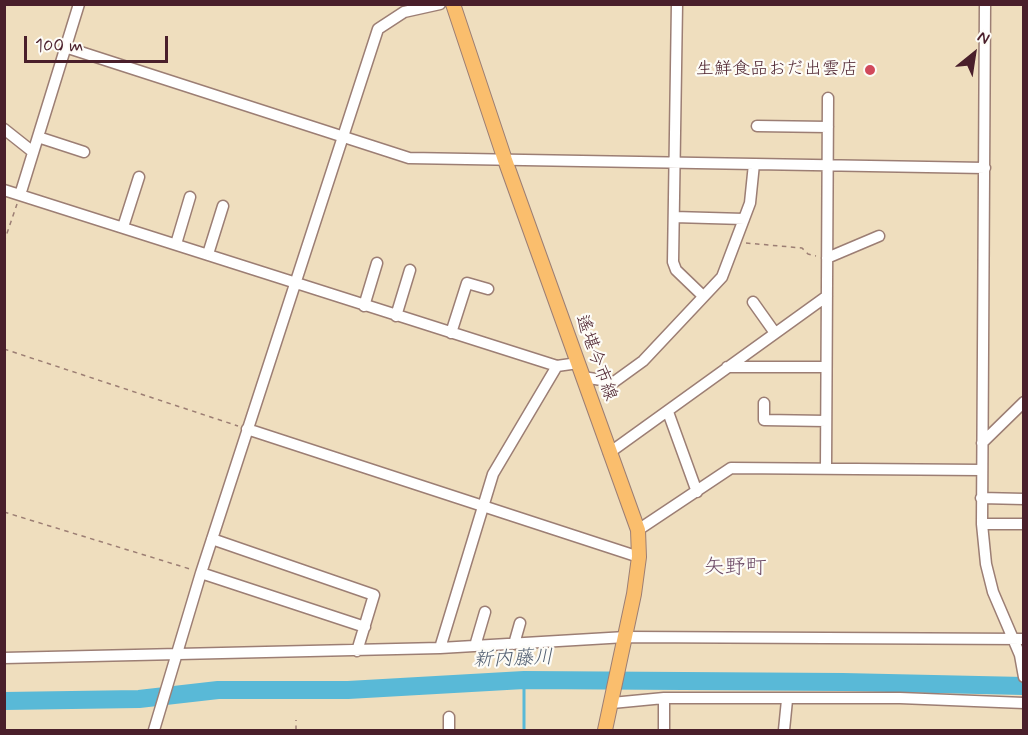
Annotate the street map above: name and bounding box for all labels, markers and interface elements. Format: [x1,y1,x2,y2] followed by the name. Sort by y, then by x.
[27,24,171,62] scale bar
[944,24,1004,84] north arrow
[973,26,993,50] text: N
[35,34,83,58] text: 100 m
[696,59,858,81] place label: 生鮮食品おだ出雲店
[863,63,877,77] marker: 生鮮食品おだ出雲店
[569,312,621,404] street label: 遙堪今市線
[704,556,766,582] district label: 矢野町
[473,647,553,673] water label: 新内藤川

